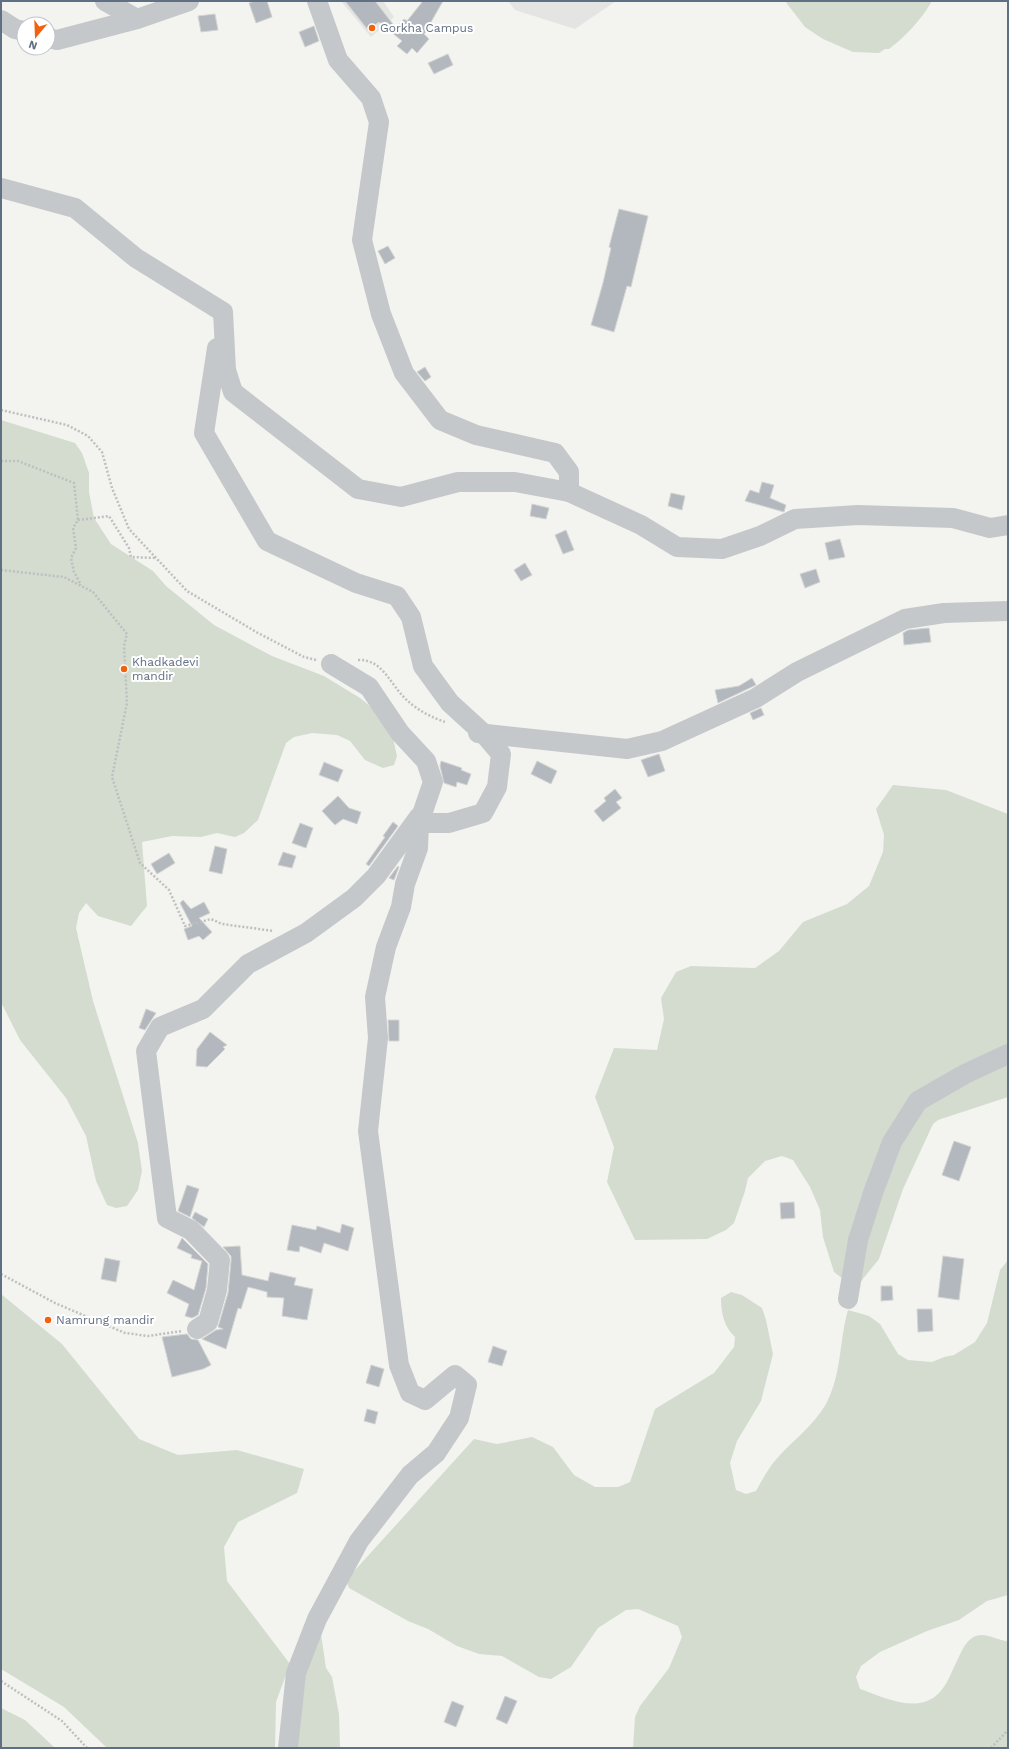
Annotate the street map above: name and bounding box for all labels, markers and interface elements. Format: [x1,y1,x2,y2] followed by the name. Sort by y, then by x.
[16,16,56,56] north arrow
[380,21,473,35] place label: Gorkha Campus
[367,23,377,33] marker: Gorkha Campus
[27,38,39,52] text: N
[132,655,199,683] place label: Khadkadevi mandir
[119,664,129,674] marker: Khadkadevi mandir
[56,1313,155,1327] place label: Namrung mandir
[43,1315,53,1325] marker: Namrung mandir

